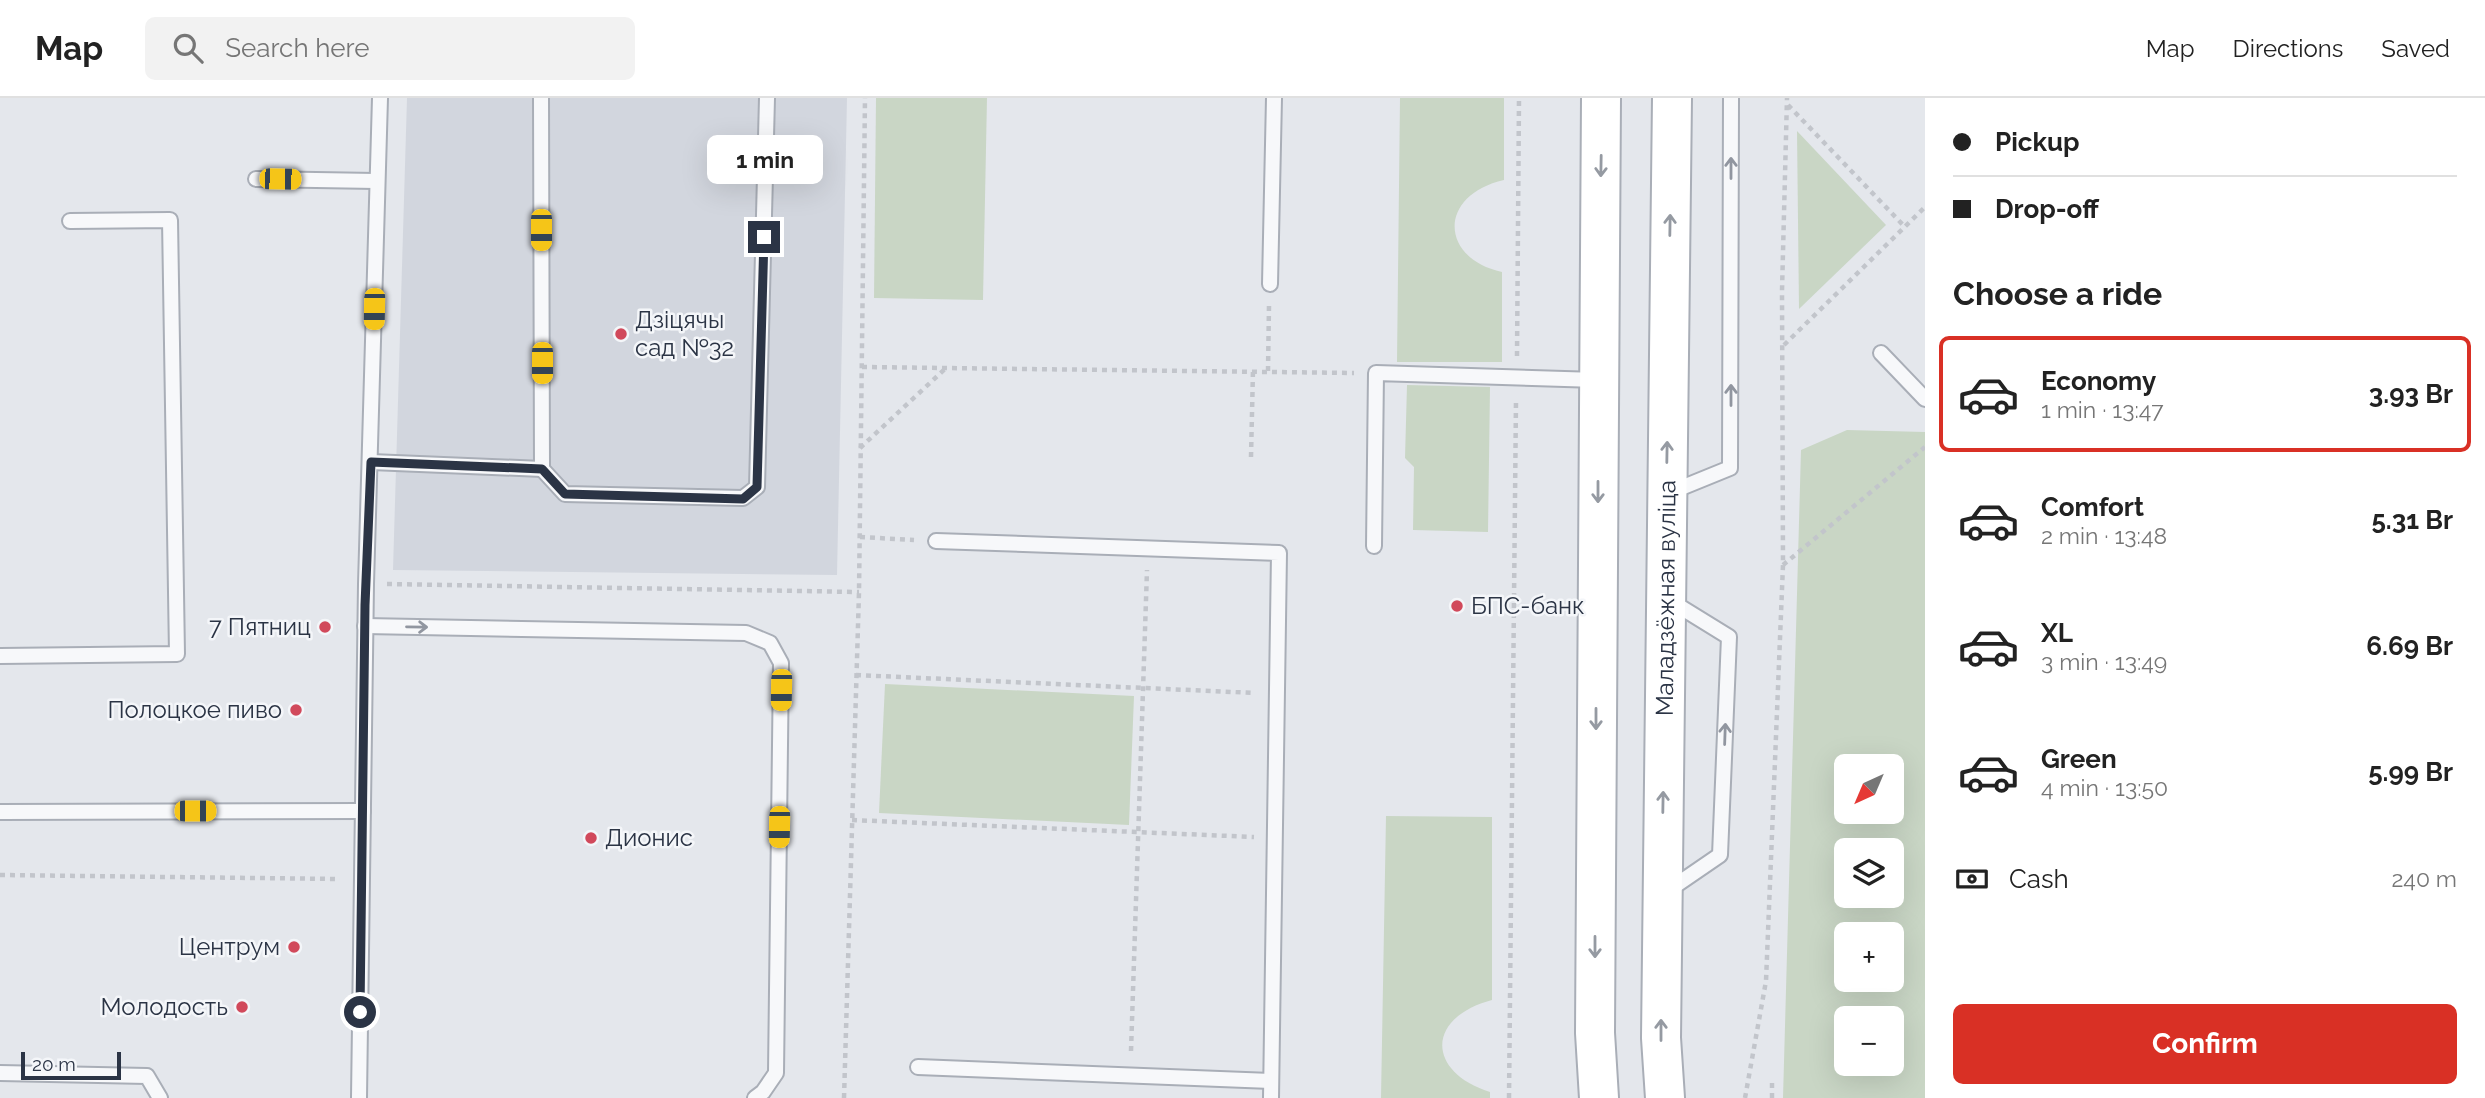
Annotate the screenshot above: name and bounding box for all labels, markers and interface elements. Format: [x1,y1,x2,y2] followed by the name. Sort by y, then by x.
[145,17,635,80] search box
[35,29,103,68] text: Map
[169,29,207,67] icon: search
[225,33,370,63] text: Search here
[2146,34,2195,63] text: Map
[2233,34,2343,63] text: Directions
[2381,34,2450,63] text: Saved
[1995,127,2080,157] text: Pickup
[706,136,822,184] callout: 1 min
[736,146,794,173] text: 1 min
[1594,154,1608,177] one-way arrow
[1724,157,1738,180] one-way arrow
[259,168,302,190] car
[1995,194,2099,224] text: Drop-off
[531,209,552,251] car
[1663,214,1677,237] one-way arrow
[748,221,780,253] route end
[1953,275,2162,312] text: Choose a ride
[364,288,385,330] car
[635,305,734,362] place label: Дзіцячы сад №32
[613,326,629,342] marker: Дзіцячы сад №32
[532,342,553,384] car
[1957,363,2020,426] icon: car
[2041,366,2156,396] text: Economy
[2369,379,2453,409] text: 3.93 Br
[1724,384,1738,407] one-way arrow
[2041,396,2164,423] text: 1 min · 13:47
[1660,441,1673,464] one-way arrow
[1591,480,1605,503] one-way arrow
[1650,480,1682,716] street label: Маладзёжная вуліца
[1957,489,2020,552] icon: car
[2041,492,2144,522] text: Comfort
[2371,505,2453,535] text: 5.31 Br
[2041,522,2167,549] text: 2 min · 13:48
[1471,591,1585,620] place label: БПС-банк
[1449,598,1465,614] marker: БПС-банк
[209,612,311,641] place label: 7 Пятниц
[1957,615,2020,678] icon: car
[2041,618,2073,648] text: XL
[317,619,333,635] marker: 7 Пятниц
[406,620,429,634] one-way arrow
[2366,631,2453,661] text: 6.69 Br
[2041,648,2167,675] text: 3 min · 13:49
[771,669,792,711] car
[107,695,282,724] place label: Полоцкое пиво
[288,702,304,718] marker: Полоцкое пиво
[1590,707,1603,730] one-way arrow
[1719,723,1732,746] one-way arrow
[1957,741,2020,804] icon: car
[2041,744,2117,774] text: Green
[1834,754,1904,824] north arrow
[1834,754,1904,1076] map controls
[2368,757,2453,787] text: 5.99 Br
[2041,774,2168,801] text: 4 min · 13:50
[1656,791,1670,814] one-way arrow
[175,801,217,822] car
[769,806,790,848] car
[605,823,693,852] place label: Дионис
[583,830,599,846] marker: Дионис
[1834,838,1904,908] button: layers
[1953,860,1991,898] icon: cash
[2009,864,2069,894] text: Cash
[2391,865,2457,892] text: 240 m
[1834,922,1904,992] button: +
[179,932,280,961] place label: Центрум
[1588,935,1602,958] one-way arrow
[286,939,302,955] marker: Центрум
[100,992,228,1021] place label: Молодость
[344,996,376,1028] route start
[234,999,250,1015] marker: Молодость
[1953,1004,2457,1084] button: Confirm
[1834,1006,1904,1076] button: −
[1654,1019,1668,1042] one-way arrow
[21,1049,121,1081] scale bar
[32,1053,76,1075] text: 20 m

